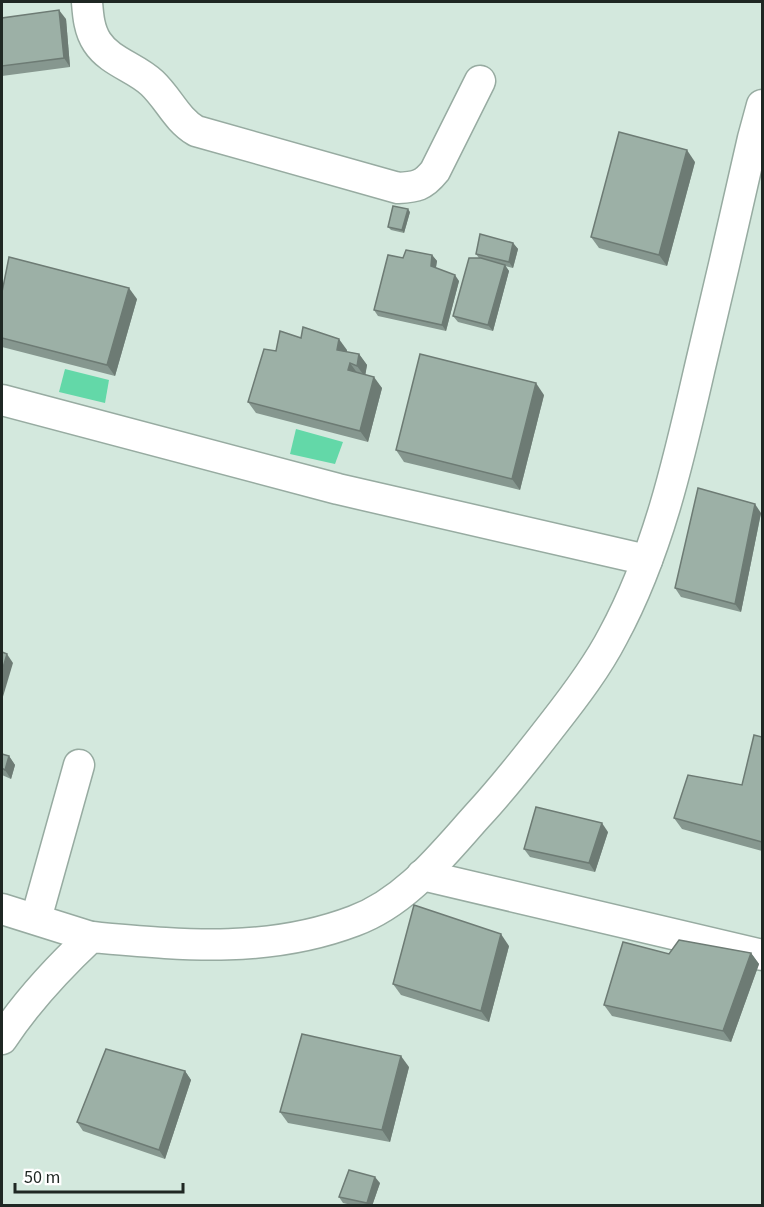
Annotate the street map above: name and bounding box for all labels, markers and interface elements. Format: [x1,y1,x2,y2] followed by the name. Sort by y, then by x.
[15,1156,183,1194] scale bar
[24,1165,60,1190] text: 50 m

